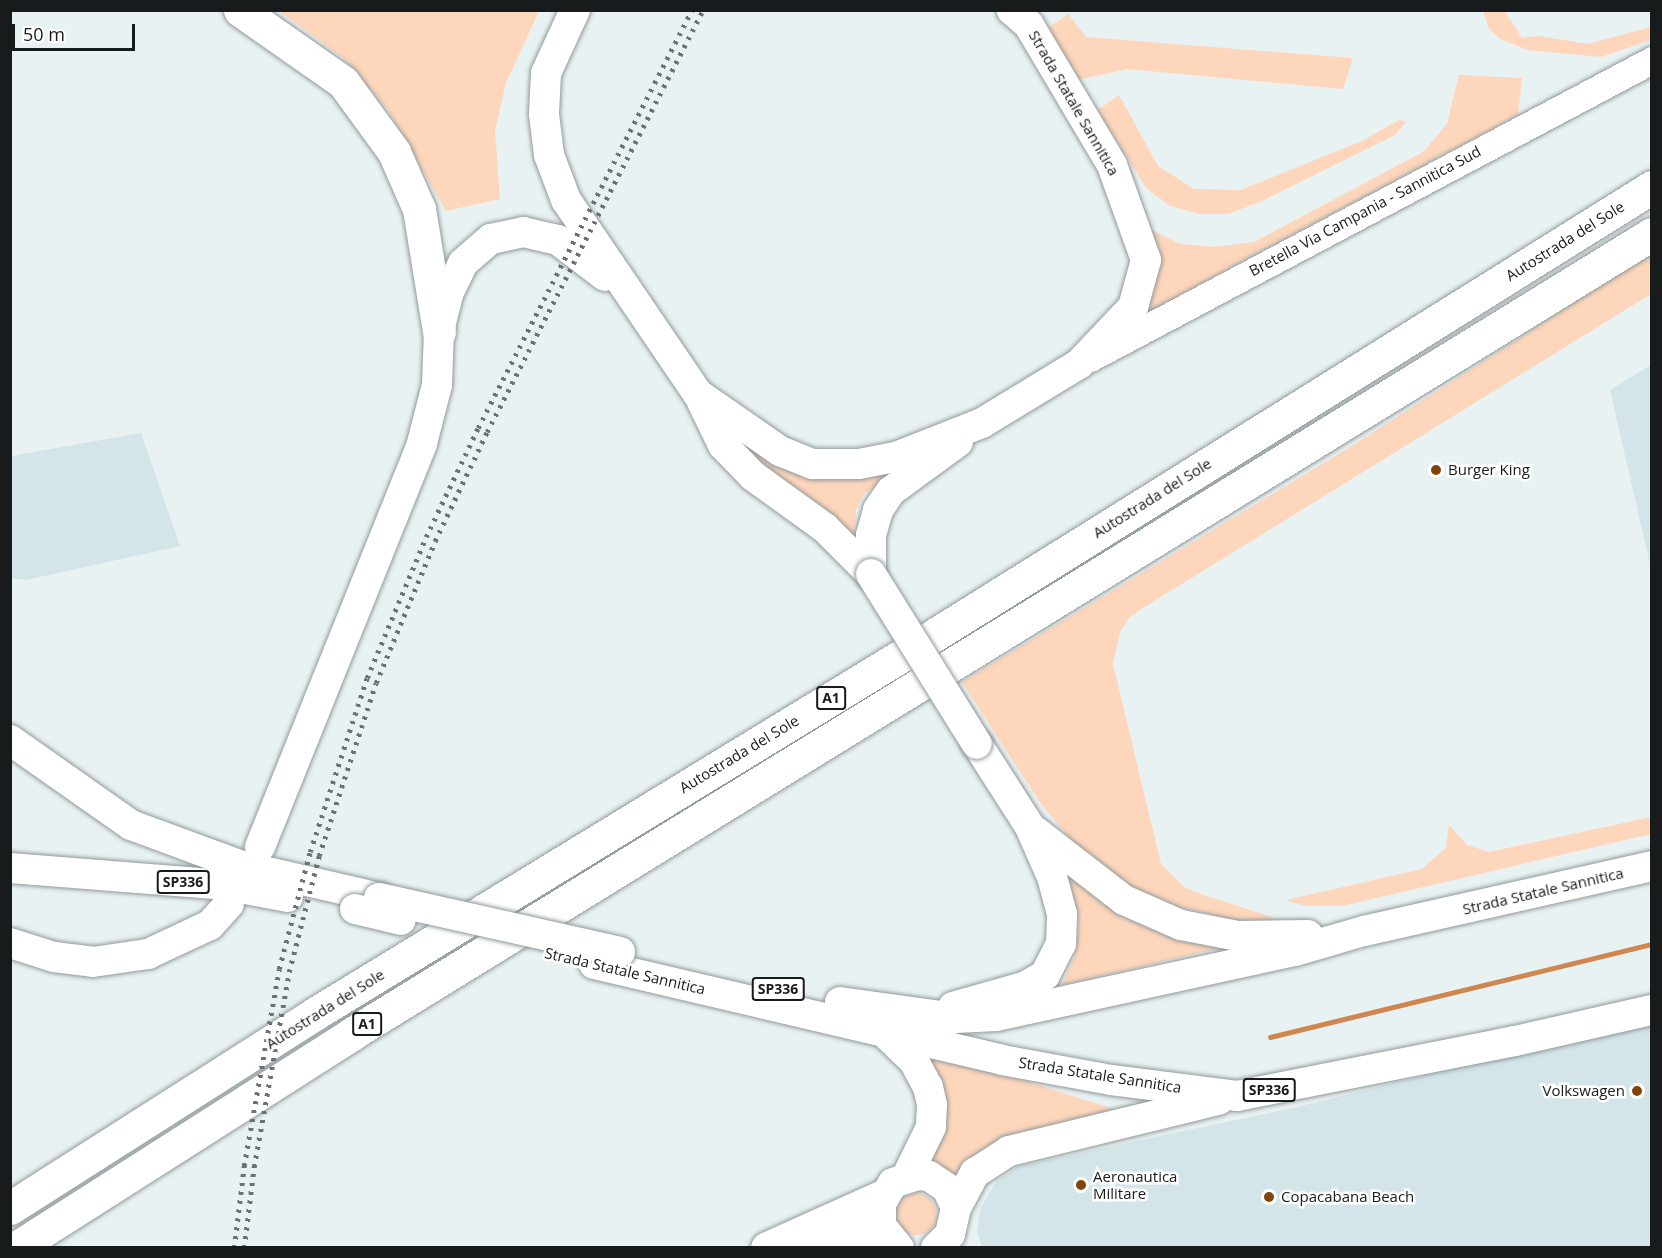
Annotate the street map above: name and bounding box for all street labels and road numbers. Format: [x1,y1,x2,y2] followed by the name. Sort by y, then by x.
[1025,27,1123,179] street label: Strada Statale Sannitica
[1246,142,1484,280] street label: Bretella Via Campania - Sannitica Sud
[1502,197,1628,285] street label: Autostrada del Sole
[1089,454,1215,542] street label: Autostrada del Sole
[816,687,846,709] road number: A1
[676,711,802,797] street label: Autostrada del Sole
[1461,864,1625,918] street label: Strada Statale Sannitica
[156,871,210,893] road number: SP336
[543,944,707,998] street label: Strada Statale Sannitica
[262,965,388,1053] street label: Autostrada del Sole
[751,978,805,1000] road number: SP336
[352,1013,382,1035] road number: A1
[1017,1053,1183,1097] street label: Strada Statale Sannitica
[1242,1079,1296,1101] road number: SP336

